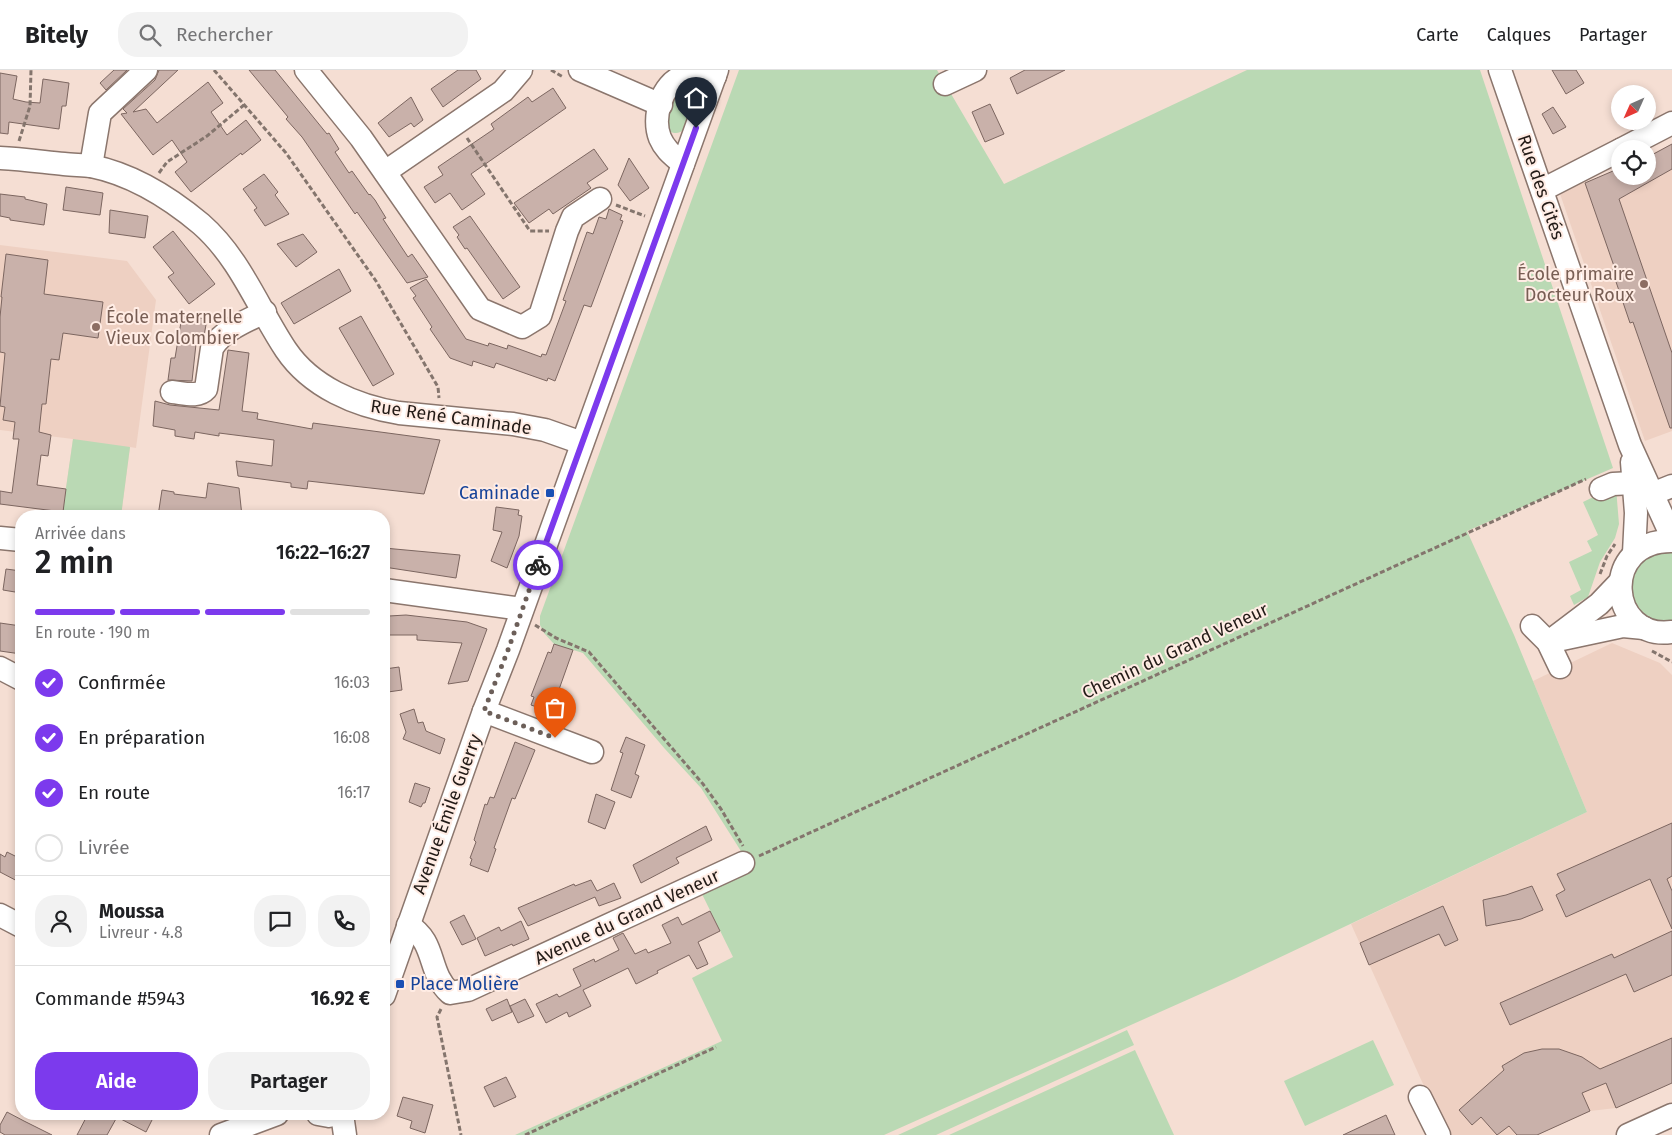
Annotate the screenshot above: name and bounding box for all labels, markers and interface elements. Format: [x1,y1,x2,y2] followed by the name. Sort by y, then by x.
[118,12,468,57] search box
[25,21,88,49] text: Bitely
[136,21,164,49] icon: search
[176,23,273,46] text: Rechercher
[1416,24,1459,46] text: Carte
[1487,24,1551,46] text: Calques
[1579,24,1647,46] text: Partager
[675,77,717,128] pin
[682,84,710,112] icon: home
[1611,85,1656,130] north arrow
[1611,85,1656,185] map controls
[1513,132,1569,242] street label: Rue des Cités
[1611,140,1656,185] button: locate
[1517,262,1634,306] place label: École primaire Docteur Roux
[1638,278,1650,290] marker: École primaire Docteur Roux
[106,305,243,349] place label: École maternelle Vieux Colombier
[90,321,102,333] marker: École maternelle Vieux Colombier
[369,395,533,439] street label: Rue René Caminade
[459,482,540,504] place label: Caminade
[544,487,556,499] marker: Caminade
[35,524,126,543] text: Arrivée dans
[513,540,563,590] courier
[276,541,370,564] text: 16:22–16:27
[35,543,114,581] text: 2 min
[524,551,552,579] icon: bike
[1078,598,1272,704] street label: Chemin du Grand Veneur
[35,623,150,642] text: En route · 190 m
[35,669,63,697] icon: check
[78,671,166,694] text: Confirmée
[334,673,370,692] text: 16:03
[534,687,576,738] pin
[541,694,569,722] icon: bag
[35,724,63,752] icon: check
[78,726,205,749] text: En préparation
[333,728,370,747] text: 16:08
[407,731,486,897] street label: Avenue Émile Guerry
[35,779,63,807] icon: check
[78,781,150,804] text: En route
[337,783,370,802] text: 16:17
[78,836,130,859] text: Livrée
[531,864,723,969] street label: Avenue du Grand Veneur
[35,895,87,947] button: person
[254,895,306,947] button: chat
[318,895,370,947] button: phone
[99,900,164,923] text: Moussa
[99,923,183,942] text: Livreur · 4.8
[410,973,519,995] place label: Place Molière
[394,978,406,990] marker: Place Molière
[35,987,185,1010] text: Commande #5943
[311,987,370,1010] text: 16.92 €
[35,1052,198,1110] button: Aide
[208,1052,370,1110] button: Partager

